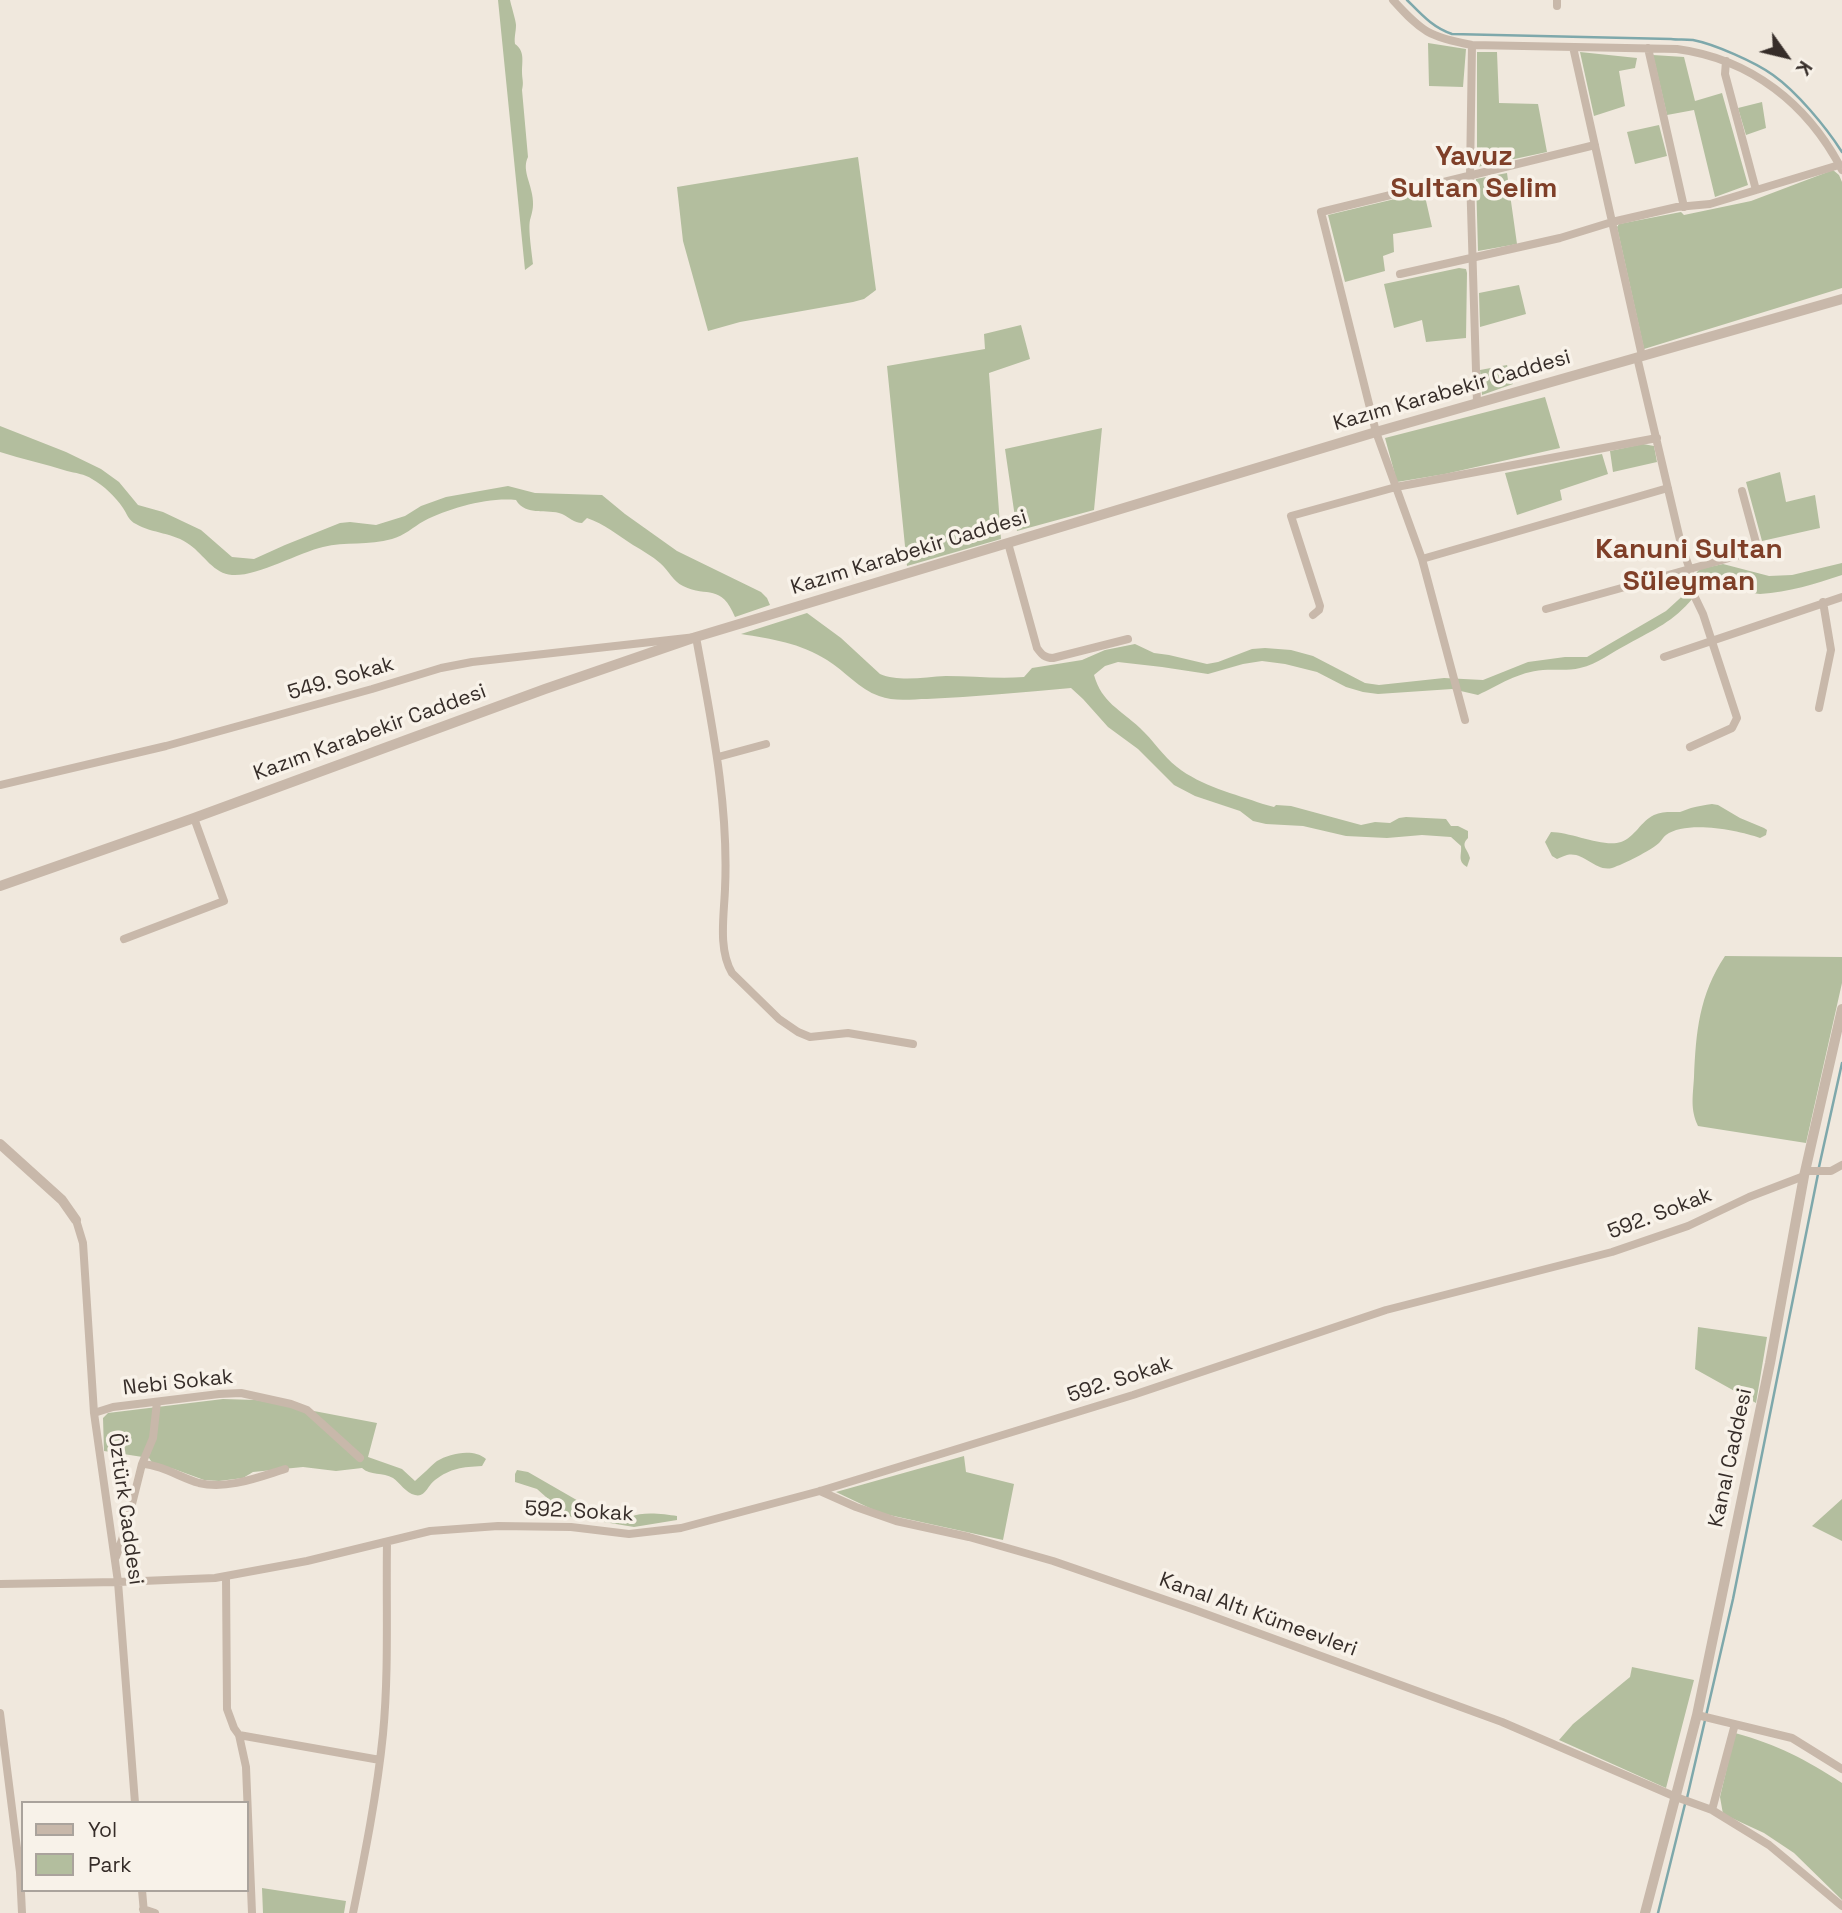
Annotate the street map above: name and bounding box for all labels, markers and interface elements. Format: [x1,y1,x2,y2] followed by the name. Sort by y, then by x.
[1751,21,1821,91] north arrow
[1790,56,1818,80] text: K
[1391,140,1557,206] district label: Yavuz Sultan Selim
[1330,345,1574,437] street label: Kazım Karabekir Caddesi
[788,505,1030,601] street label: Kazım Karabekir Caddesi
[1595,533,1783,599] district label: Kanuni Sultan Süleyman
[285,652,397,706] street label: 549. Sokak
[250,679,490,787] street label: Kazım Karabekir Caddesi
[1605,1183,1715,1245] street label: 592. Sokak
[1064,1351,1176,1409] street label: 592. Sokak
[122,1365,234,1401] street label: Nebi Sokak
[1704,1386,1758,1530] street label: Kanal Caddesi
[102,1431,148,1587] street label: Öztürk Caddesi
[524,1497,634,1527] street label: 592. Sokak
[1156,1567,1360,1663] street label: Kanal Altı Kümeevleri
[21,1801,248,1892] legend
[88,1816,117,1843] text: Yol
[88,1851,132,1878] text: Park

